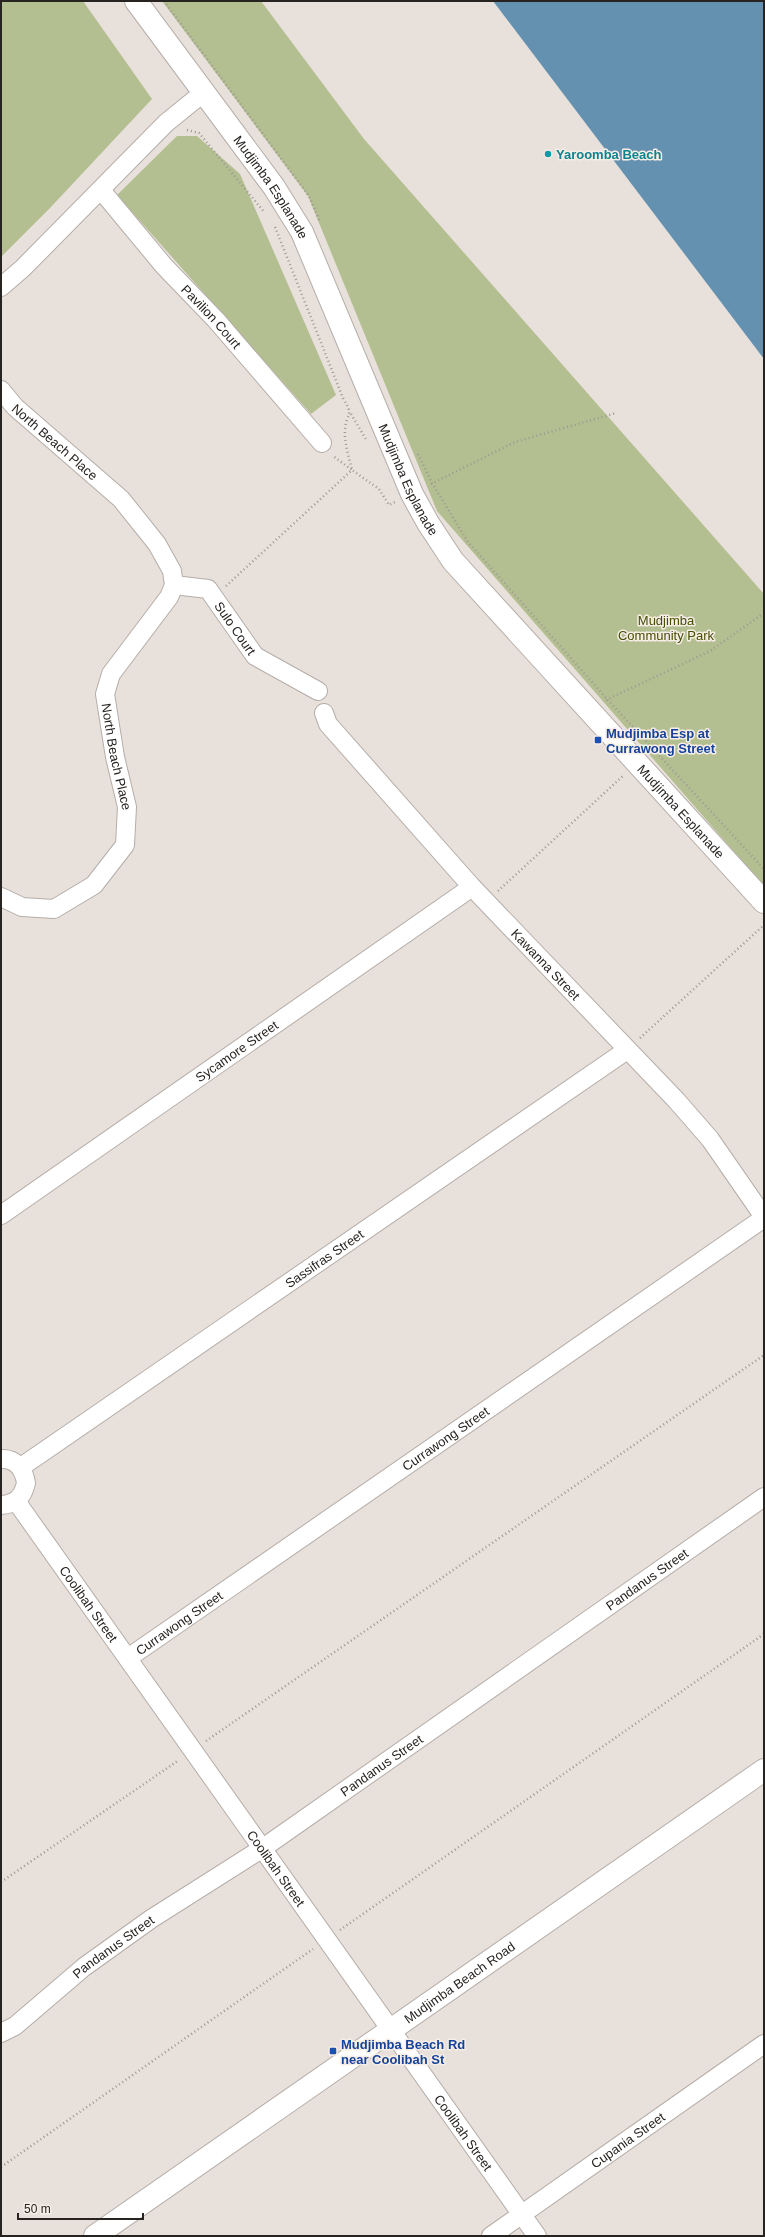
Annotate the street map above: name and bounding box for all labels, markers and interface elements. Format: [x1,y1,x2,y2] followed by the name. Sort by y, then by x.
[230,133,311,241] street label: Mudjimba Esplanade
[556,147,662,162] place label: Yaroomba Beach
[543,149,553,159] marker: Yaroomba Beach
[178,282,244,352] street label: Pavilion Court
[9,401,101,483] street label: North Beach Place
[375,422,441,538] street label: Mudjimba Esplanade
[211,599,259,658] street label: Sulo Court
[618,613,715,643] park label: Mudjimba Community Park
[99,702,134,812] street label: North Beach Place
[606,726,716,756] place label: Mudjimba Esp at Currawong Street
[593,735,603,745] marker: Mudjimba Esp at Currawong Street
[634,762,727,861] street label: Mudjimba Esplanade
[508,926,583,1003] street label: Kawanna Street
[193,1017,281,1085] street label: Sycamore Street
[282,1226,367,1291] street label: Sassifras Street
[400,1403,492,1474] street label: Currawong Street
[603,1545,691,1614] street label: Pandanus Street
[56,1563,121,1645] street label: Coolibah Street
[133,1588,226,1658] street label: Currawong Street
[338,1731,426,1799] street label: Pandanus Street
[244,1827,308,1910] street label: Coolibah Street
[70,1912,157,1981] street label: Pandanus Street
[401,1939,518,2026] street label: Mudjimba Beach Road
[341,2037,465,2067] place label: Mudjimba Beach Rd near Coolibah St
[328,2046,338,2056] marker: Mudjimba Beach Rd near Coolibah St
[431,2092,495,2174] street label: Coolibah Street
[588,2109,668,2171] street label: Cupania Street
[18,2195,143,2221] scale bar
[24,2202,51,2216] text: 50 m

